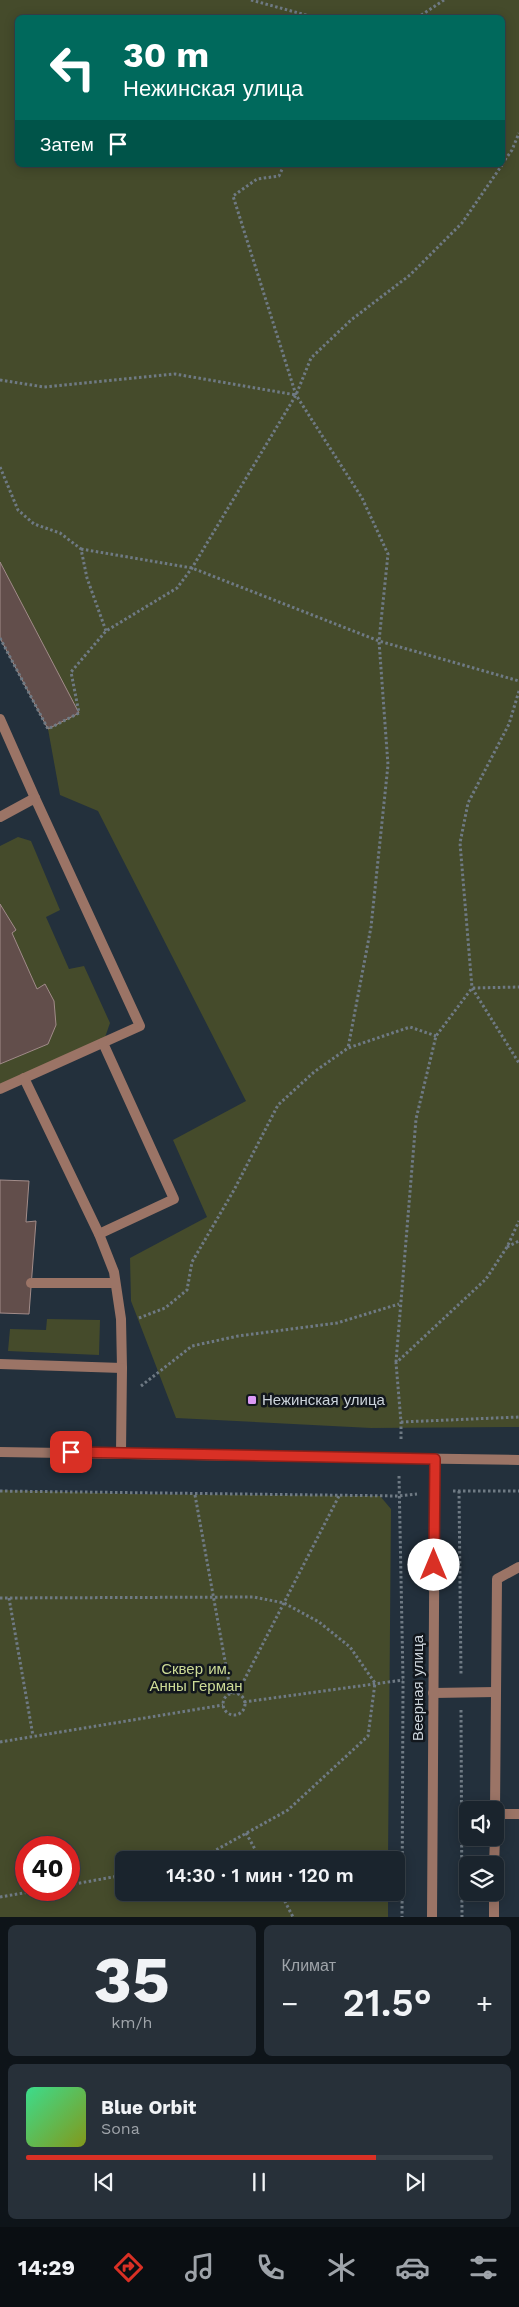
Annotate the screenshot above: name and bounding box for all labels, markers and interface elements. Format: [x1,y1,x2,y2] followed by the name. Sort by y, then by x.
[123,34,209,76] text: 30 m
[40,35,105,100] icon: left
[123,76,303,101] text: Нежинская улица
[104,130,132,158] icon: arrive
[40,133,94,156] text: Затем
[262,1391,386,1409] place label: Нежинская улица
[246,1394,258,1406] marker: Нежинская улица
[50,1431,92,1473] pin
[57,1438,85,1466] icon: arrive
[407,1538,459,1590] position arrow
[409,1634,427,1741] street label: Веерная улица
[149,1660,243,1695] park label: Сквер им. Анны Герман
[459,1801,504,1901] map controls
[459,1801,504,1846] button: sound
[15,1836,80,1901] speed limit sign: 40
[459,1856,504,1901] button: layers
[166,1864,354,1887] text: 14:30 · 1 мин · 120 m
[94,1942,170,2018] text: 35
[282,1956,336,1975] text: Климат
[343,1981,432,2025] text: 21.5°
[282,1987,298,2020] text: −
[476,1987,493,2020] text: +
[111,2013,152,2032] text: km/h
[101,2096,196,2119] text: Blue Orbit
[101,2119,140,2138] text: Sona
[90,2168,118,2196] icon: previous
[245,2168,273,2196] icon: pause
[401,2168,429,2196] icon: next
[111,2250,146,2285] icon: directions
[182,2250,217,2285] icon: music
[253,2250,288,2285] icon: phone
[324,2250,359,2285] icon: climate
[395,2250,430,2285] icon: car
[466,2250,501,2285] icon: filters
[18,2255,75,2280] text: 14:29

